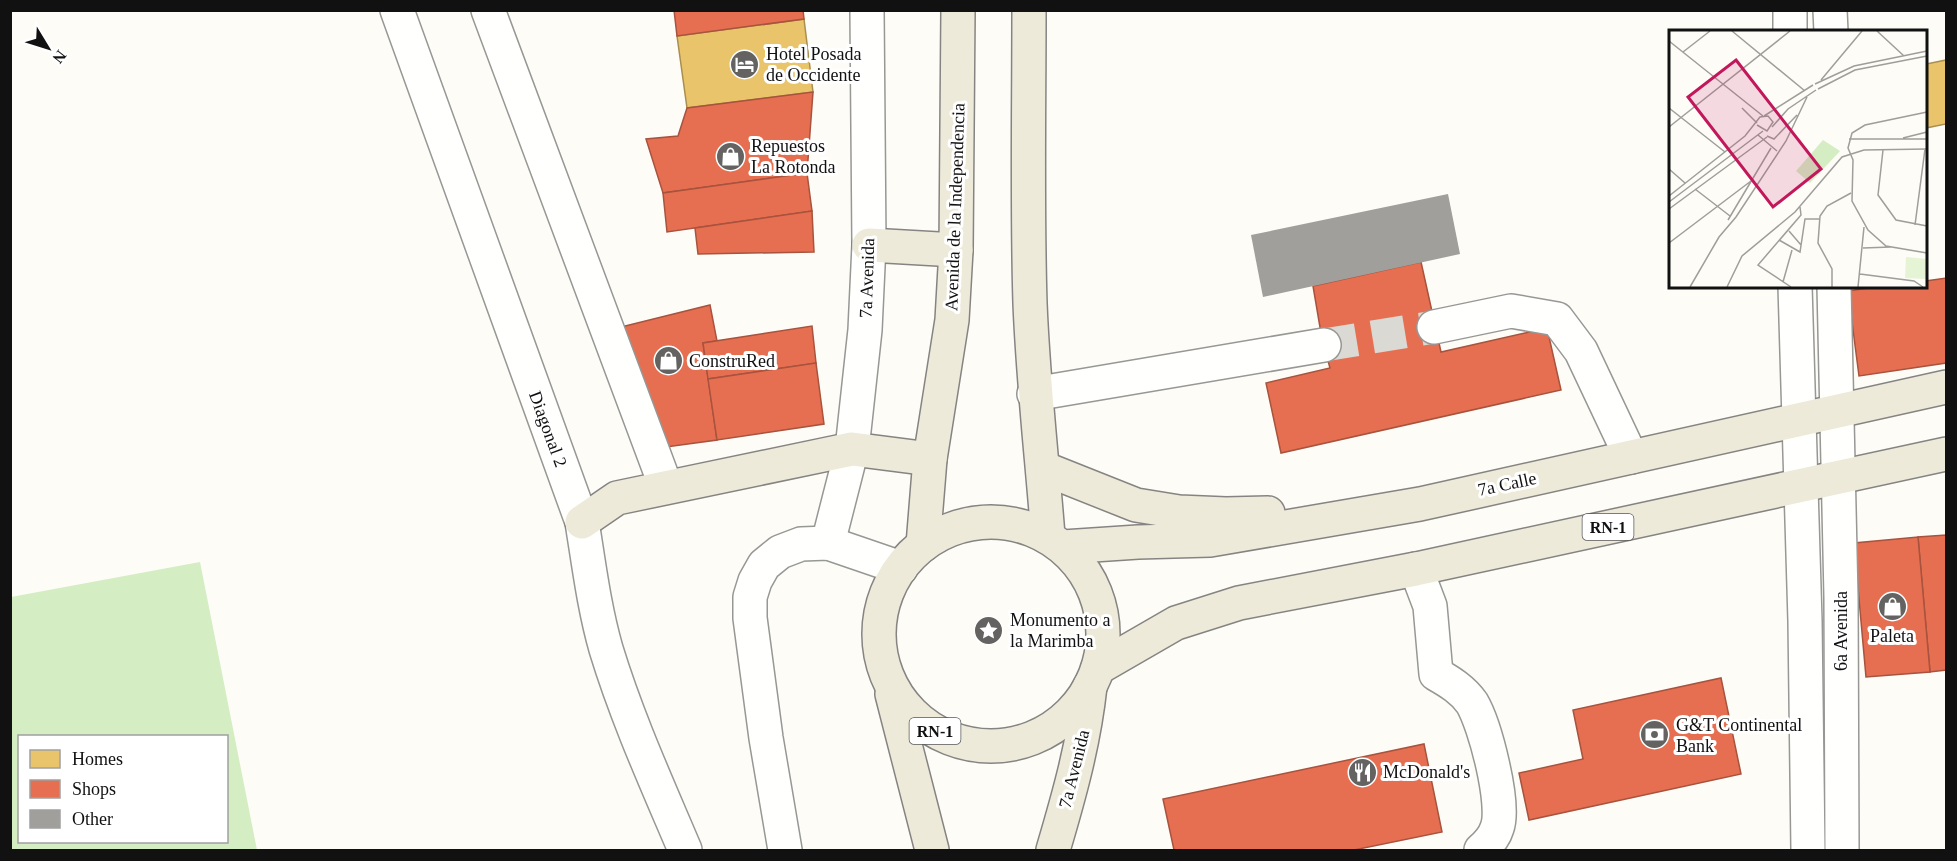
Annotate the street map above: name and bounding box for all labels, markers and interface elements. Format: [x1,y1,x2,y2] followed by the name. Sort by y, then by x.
[18,18,78,78] north arrow
[1669,30,1927,288] inset map
[766,44,861,85] place label: Hotel Posada de Occidente
[49,47,70,67] text: N
[729,48,761,80] hotel icon: Hotel Posada de Occidente
[941,103,969,311] street label: Avenida de la Independencia
[751,136,835,177] place label: Repuestos La Rotonda
[714,140,746,172] shop icon: Repuestos La Rotonda
[856,238,878,318] street label: 7a Avenida
[652,345,684,377] shop icon: ConstruRed
[689,351,775,371] place label: ConstruRed
[525,388,571,470] street label: Diagonal 2
[1476,468,1538,500] street label: 7a Calle
[1582,514,1634,540] road number: RN-1
[1831,591,1851,671] street label: 6a Avenida
[1876,591,1908,623] shop icon: Paleta
[1010,610,1111,651] place label: Monumento a la Marimba
[973,614,1005,646] place icon: Monumento a la Marimba
[1870,626,1914,646] place label: Paleta
[1676,715,1802,756] place label: G&T Continental Bank
[910,718,960,744] road number: RN-1
[1639,719,1671,751] bank icon: G&T Continental Bank
[1055,728,1093,810] street label: 7a Avenida
[18,735,228,843] legend
[72,749,123,769] text: Homes
[1346,756,1378,788] restaurant icon: McDonald's
[1383,762,1470,782] place label: McDonald's
[72,779,116,799] text: Shops
[72,809,113,829] text: Other

